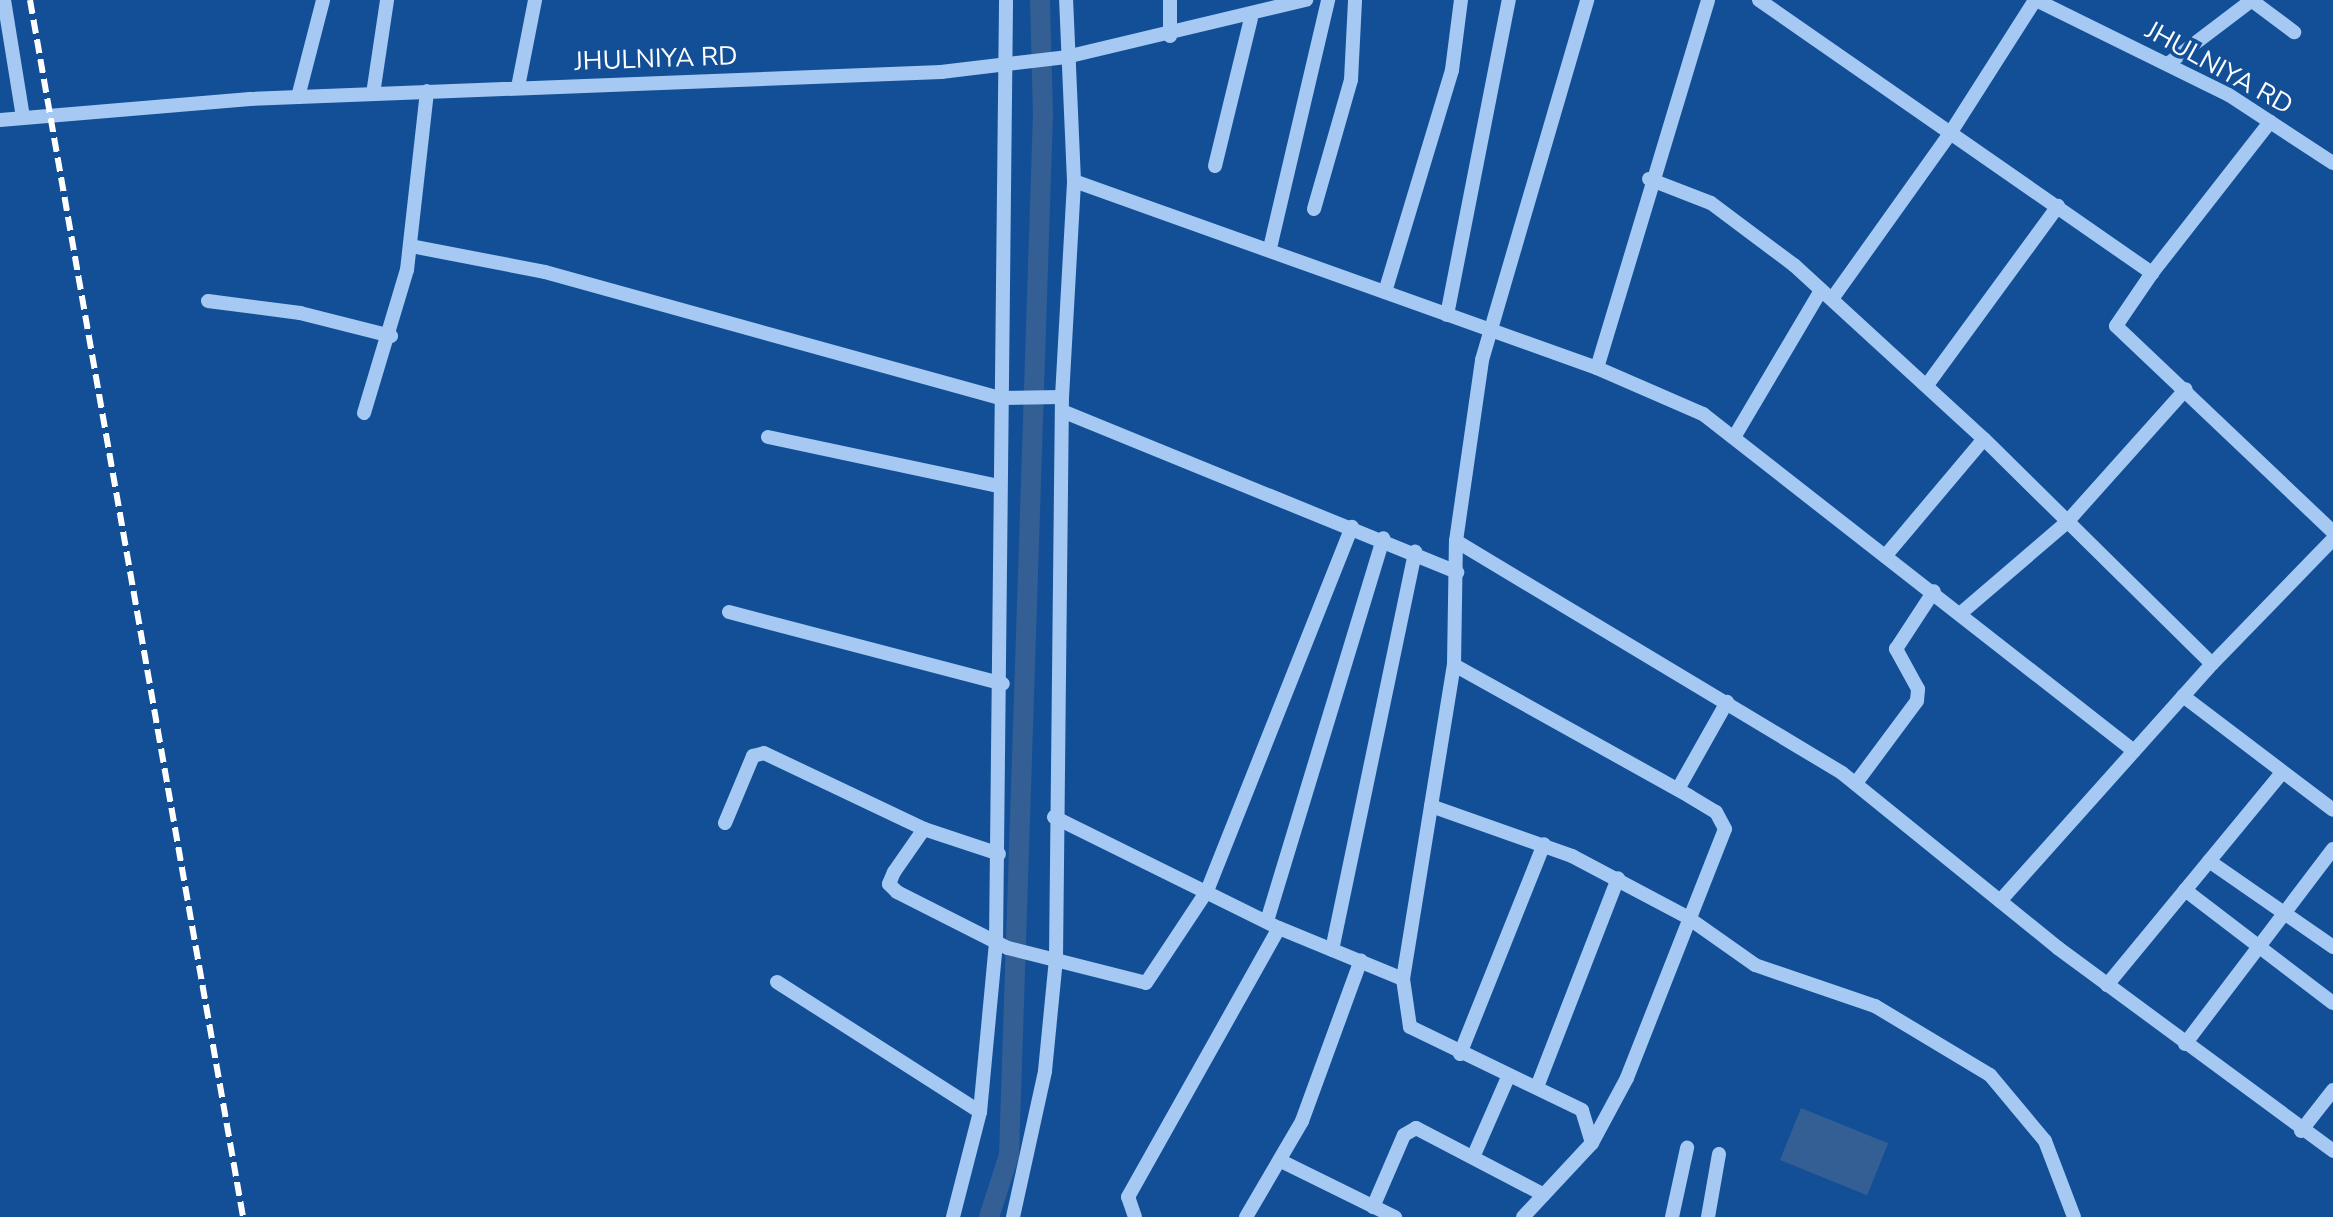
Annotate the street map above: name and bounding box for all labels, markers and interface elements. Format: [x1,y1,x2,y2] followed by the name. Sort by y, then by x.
[2140,15,2298,121] street label: JHULNIYA RD
[574,41,738,77] street label: JHULNIYA RD

